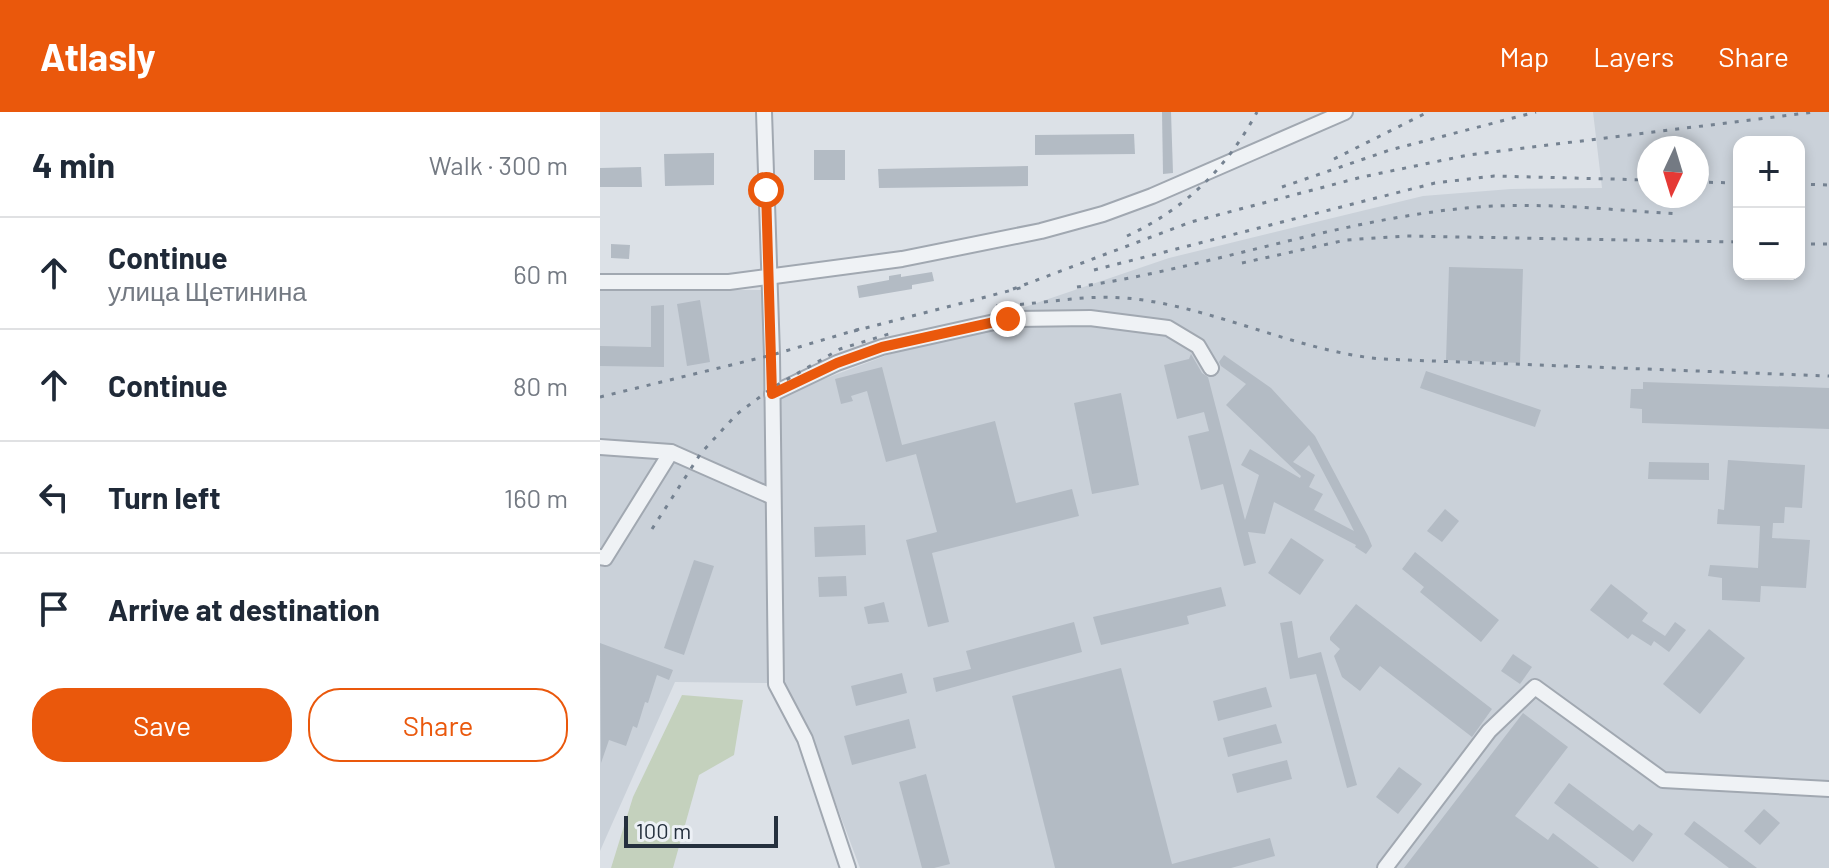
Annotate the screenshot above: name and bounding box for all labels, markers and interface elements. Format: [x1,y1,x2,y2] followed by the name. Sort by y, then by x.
[40,33,156,79] text: Atlasly
[1499,39,1549,73] text: Map
[1593,39,1674,73] text: Layers
[1718,39,1789,73] text: Share
[1637,136,1709,208] north arrow
[1733,136,1805,280] map controls
[1733,136,1805,208] button: +
[32,144,115,185] text: 4 min
[429,149,568,180] text: Walk · 300 m
[748,172,784,208] route start
[1733,208,1805,280] button: −
[108,239,228,275] text: Continue
[32,251,76,295] icon: ahead
[513,258,568,289] text: 60 m
[108,275,307,306] text: улица Щетинина
[990,301,1026,337] route end
[32,363,76,407] icon: ahead
[108,367,228,403] text: Continue
[513,370,568,401] text: 80 m
[32,475,76,519] icon: left
[108,479,221,515] text: Turn left
[504,482,568,513] text: 160 m
[32,587,76,631] icon: arrive
[108,591,380,627] text: Arrive at destination
[32,688,292,762] button: Save
[308,688,568,762] button: Share
[624,812,778,848] scale bar
[636,817,691,843] text: 100 m

